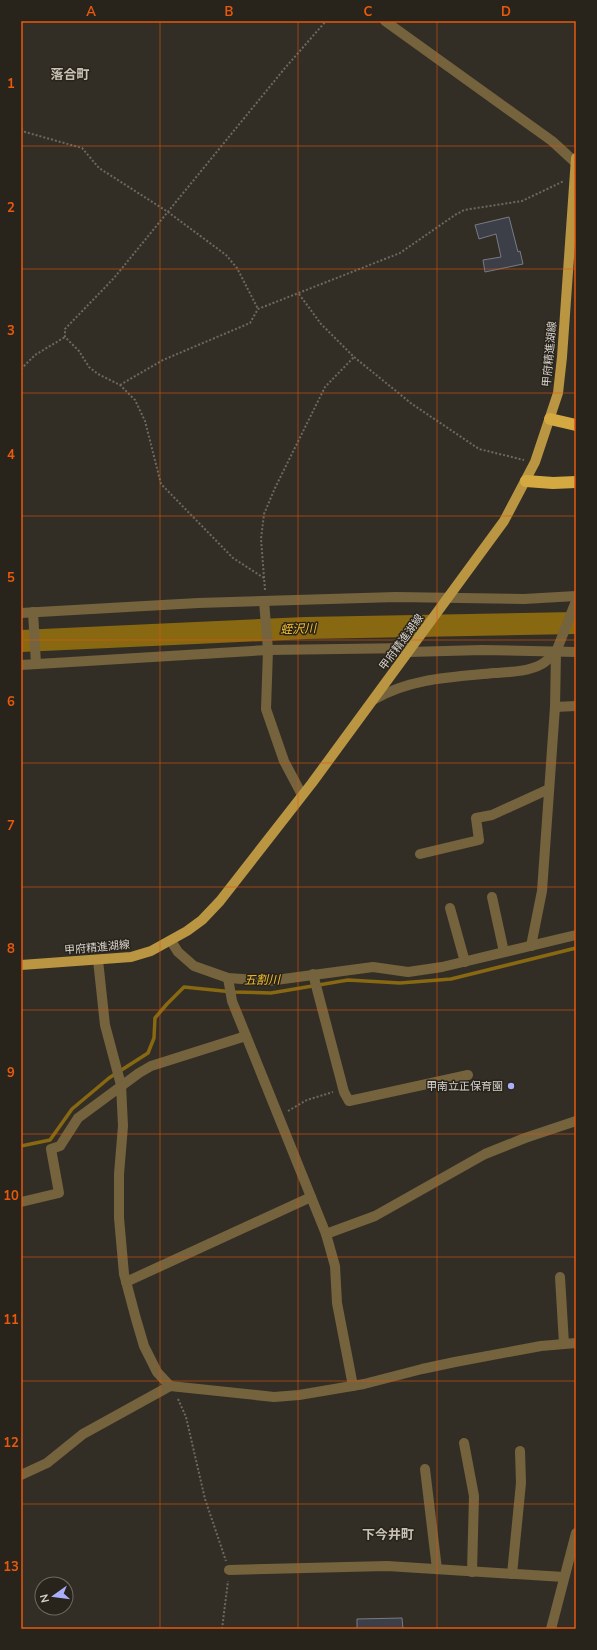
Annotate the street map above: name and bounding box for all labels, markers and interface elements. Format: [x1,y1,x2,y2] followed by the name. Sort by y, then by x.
[86,3,96,21] text: A
[225,3,234,21] text: B
[364,3,373,21] text: C
[501,3,511,21] text: D
[50,66,90,84] district label: 落合町
[7,75,15,93] text: 1
[7,199,15,217] text: 2
[539,321,560,388] street label: 甲府精進湖線
[7,322,15,340] text: 3
[7,446,15,464] text: 4
[7,569,15,587] text: 5
[376,611,427,673] street label: 甲府精進湖線
[280,620,318,638] water label: 蛭沢川
[7,693,15,711] text: 6
[7,817,15,835] text: 7
[64,937,131,958] street label: 甲府精進湖線
[7,940,15,958] text: 8
[244,972,282,988] water label: 五割川
[7,1064,15,1082] text: 9
[426,1079,503,1094] place label: 甲南立正保育園
[506,1081,516,1091] marker: 甲南立正保育園
[3,1187,19,1205] text: 10
[3,1311,19,1329] text: 11
[3,1434,19,1452] text: 12
[362,1526,414,1544] district label: 下今井町
[3,1558,19,1576] text: 13
[34,1576,74,1616] north arrow
[37,1592,53,1604] text: N

